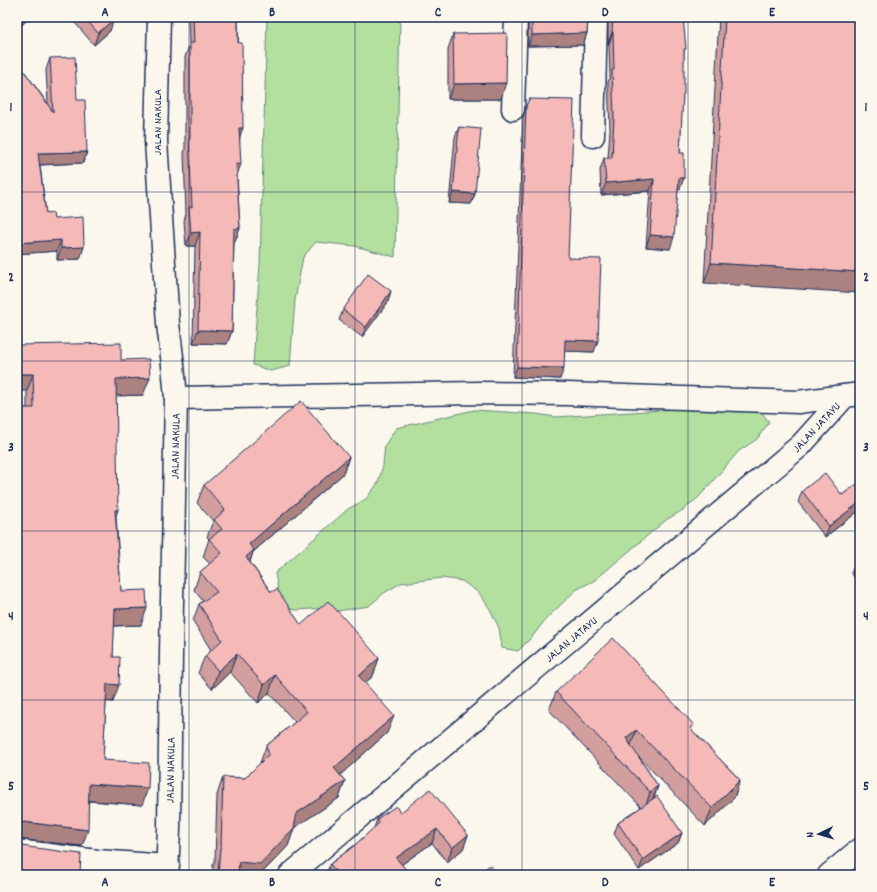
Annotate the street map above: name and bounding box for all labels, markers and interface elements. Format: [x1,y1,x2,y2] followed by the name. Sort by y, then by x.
[101,4,109,23] text: A
[269,4,275,23] text: B
[435,4,442,23] text: C
[602,4,609,23] text: D
[769,4,776,23] text: E
[150,88,167,155] street label: JALAN NAKULA
[10,99,13,118] text: 1
[865,99,868,118] text: 1
[8,269,14,288] text: 2
[863,269,869,288] text: 2
[789,399,845,457] street label: JALAN JATAYU
[167,412,186,479] street label: JALAN NAKULA
[8,439,14,458] text: 3
[863,439,869,458] text: 3
[8,608,14,627] text: 4
[863,608,869,627] text: 4
[542,613,602,667] street label: JALAN JATAYU
[162,736,181,803] street label: JALAN NAKULA
[8,778,14,797] text: 5
[863,778,869,797] text: 5
[799,814,839,854] north arrow
[803,831,819,838] text: N
[101,874,109,892] text: A
[269,874,275,892] text: B
[435,874,442,892] text: C
[602,874,609,892] text: D
[769,874,776,892] text: E

